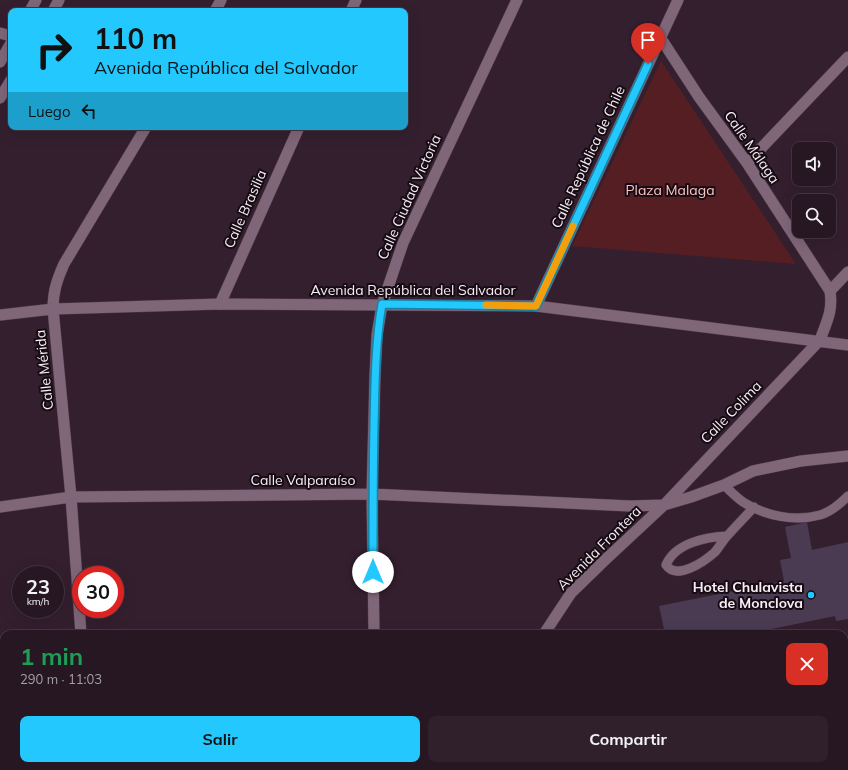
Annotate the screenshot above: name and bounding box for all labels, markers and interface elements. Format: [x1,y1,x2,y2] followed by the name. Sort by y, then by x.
[94,21,177,56] text: 110 m
[631,23,665,64] pin
[28,24,80,76] icon: right
[637,29,659,51] icon: arrive
[94,56,358,79] text: Avenida República del Salvador
[547,83,629,231] street label: Calle República de Chile
[78,100,100,122] icon: left
[28,102,70,121] text: Luego
[720,107,784,187] street label: Calle Málaga
[373,132,445,262] street label: Calle Ciudad Victoria
[792,142,836,238] map controls
[792,142,836,186] button: sound
[220,167,270,251] street label: Calle Brasilia
[625,181,715,199] park label: Plaza Malaga
[792,194,836,238] button: search
[310,281,516,299] street label: Avenida República del Salvador
[31,329,57,411] street label: Calle Mérida
[697,377,765,447] street label: Calle Colima
[251,471,355,489] street label: Calle Valparaíso
[553,502,645,594] street label: Avenida Frontera
[352,551,394,593] position arrow
[72,566,124,618] speed limit sign: 30
[26,574,50,599] text: 23
[693,578,803,612] place label: Hotel Chulavista de Monclova
[806,590,816,600] marker: Hotel Chulavista de Monclova
[27,595,49,608] text: km/h
[20,641,83,671] text: 1 min
[786,643,828,685] button: close
[20,671,102,687] text: 290 m · 11:03
[20,716,420,762] button: Salir
[428,716,828,762] button: Compartir

